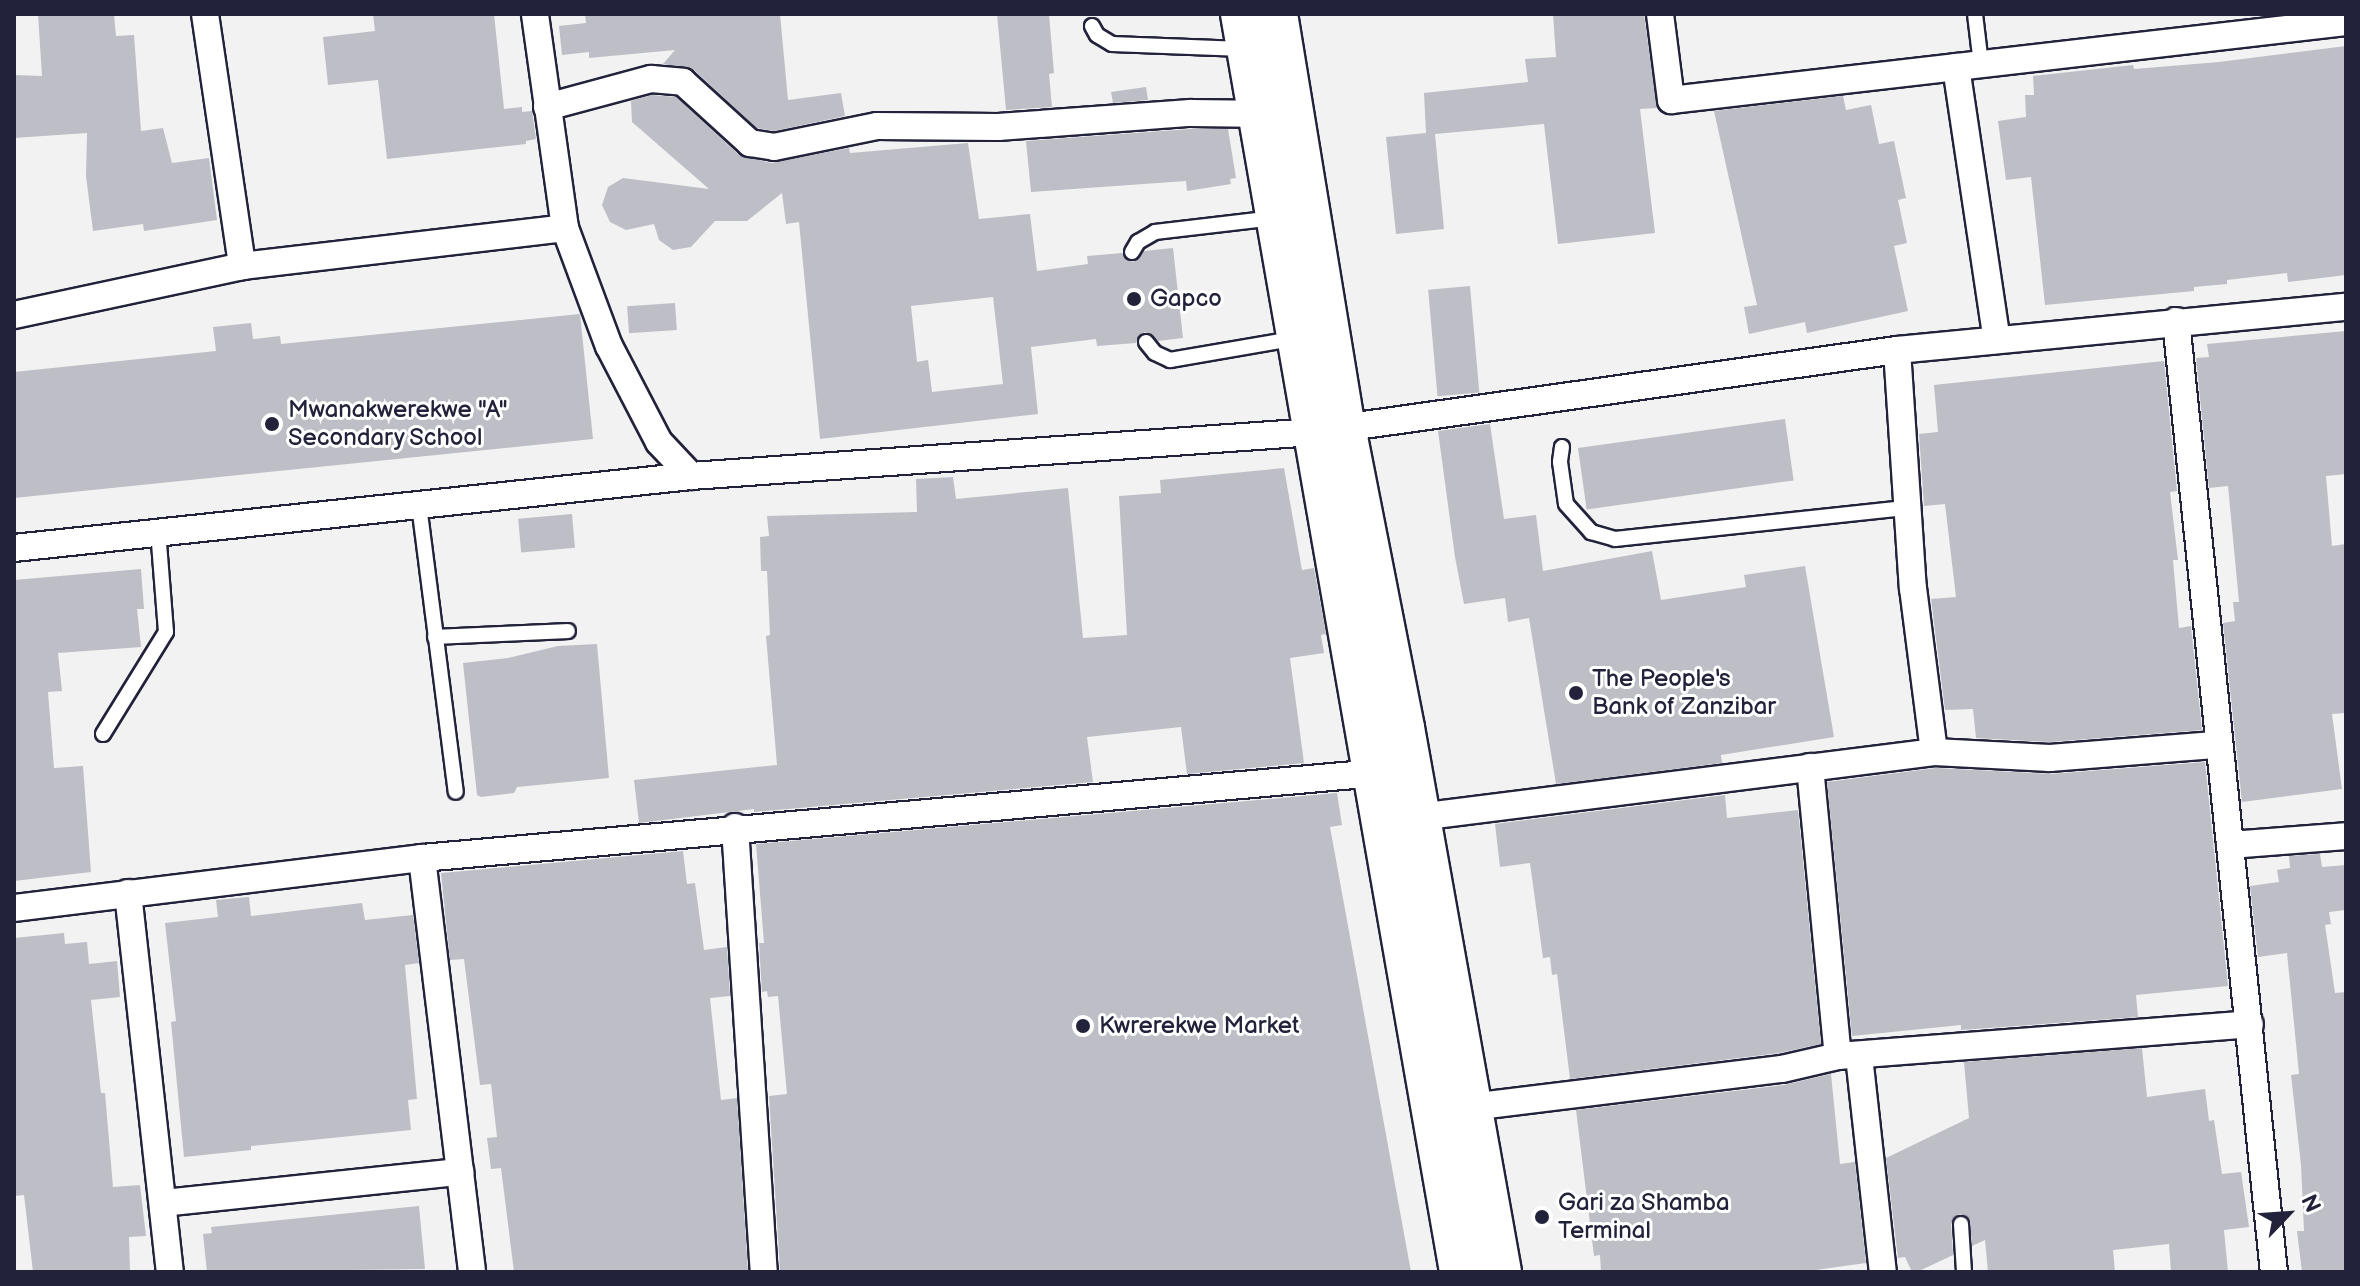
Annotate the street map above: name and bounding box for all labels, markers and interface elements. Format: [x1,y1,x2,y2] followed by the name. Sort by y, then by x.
[1150,285,1222,313] place label: Gapco
[1125,290,1143,308] marker: Gapco
[288,396,508,452] place label: Mwanakwerekwe "A" Secondary School
[263,415,281,433] marker: Mwanakwerekwe "A" Secondary School
[1592,665,1776,721] place label: The People's Bank of Zanzibar
[1567,684,1585,702] marker: The People's Bank of Zanzibar
[1099,1012,1299,1040] place label: Kwrerekwe Market
[1074,1017,1092,1035] marker: Kwrerekwe Market
[2248,1174,2328,1254] north arrow
[1558,1189,1730,1245] place label: Gari za Shamba Terminal
[2294,1190,2326,1217] text: N
[1533,1208,1551,1226] marker: Gari za Shamba Terminal

